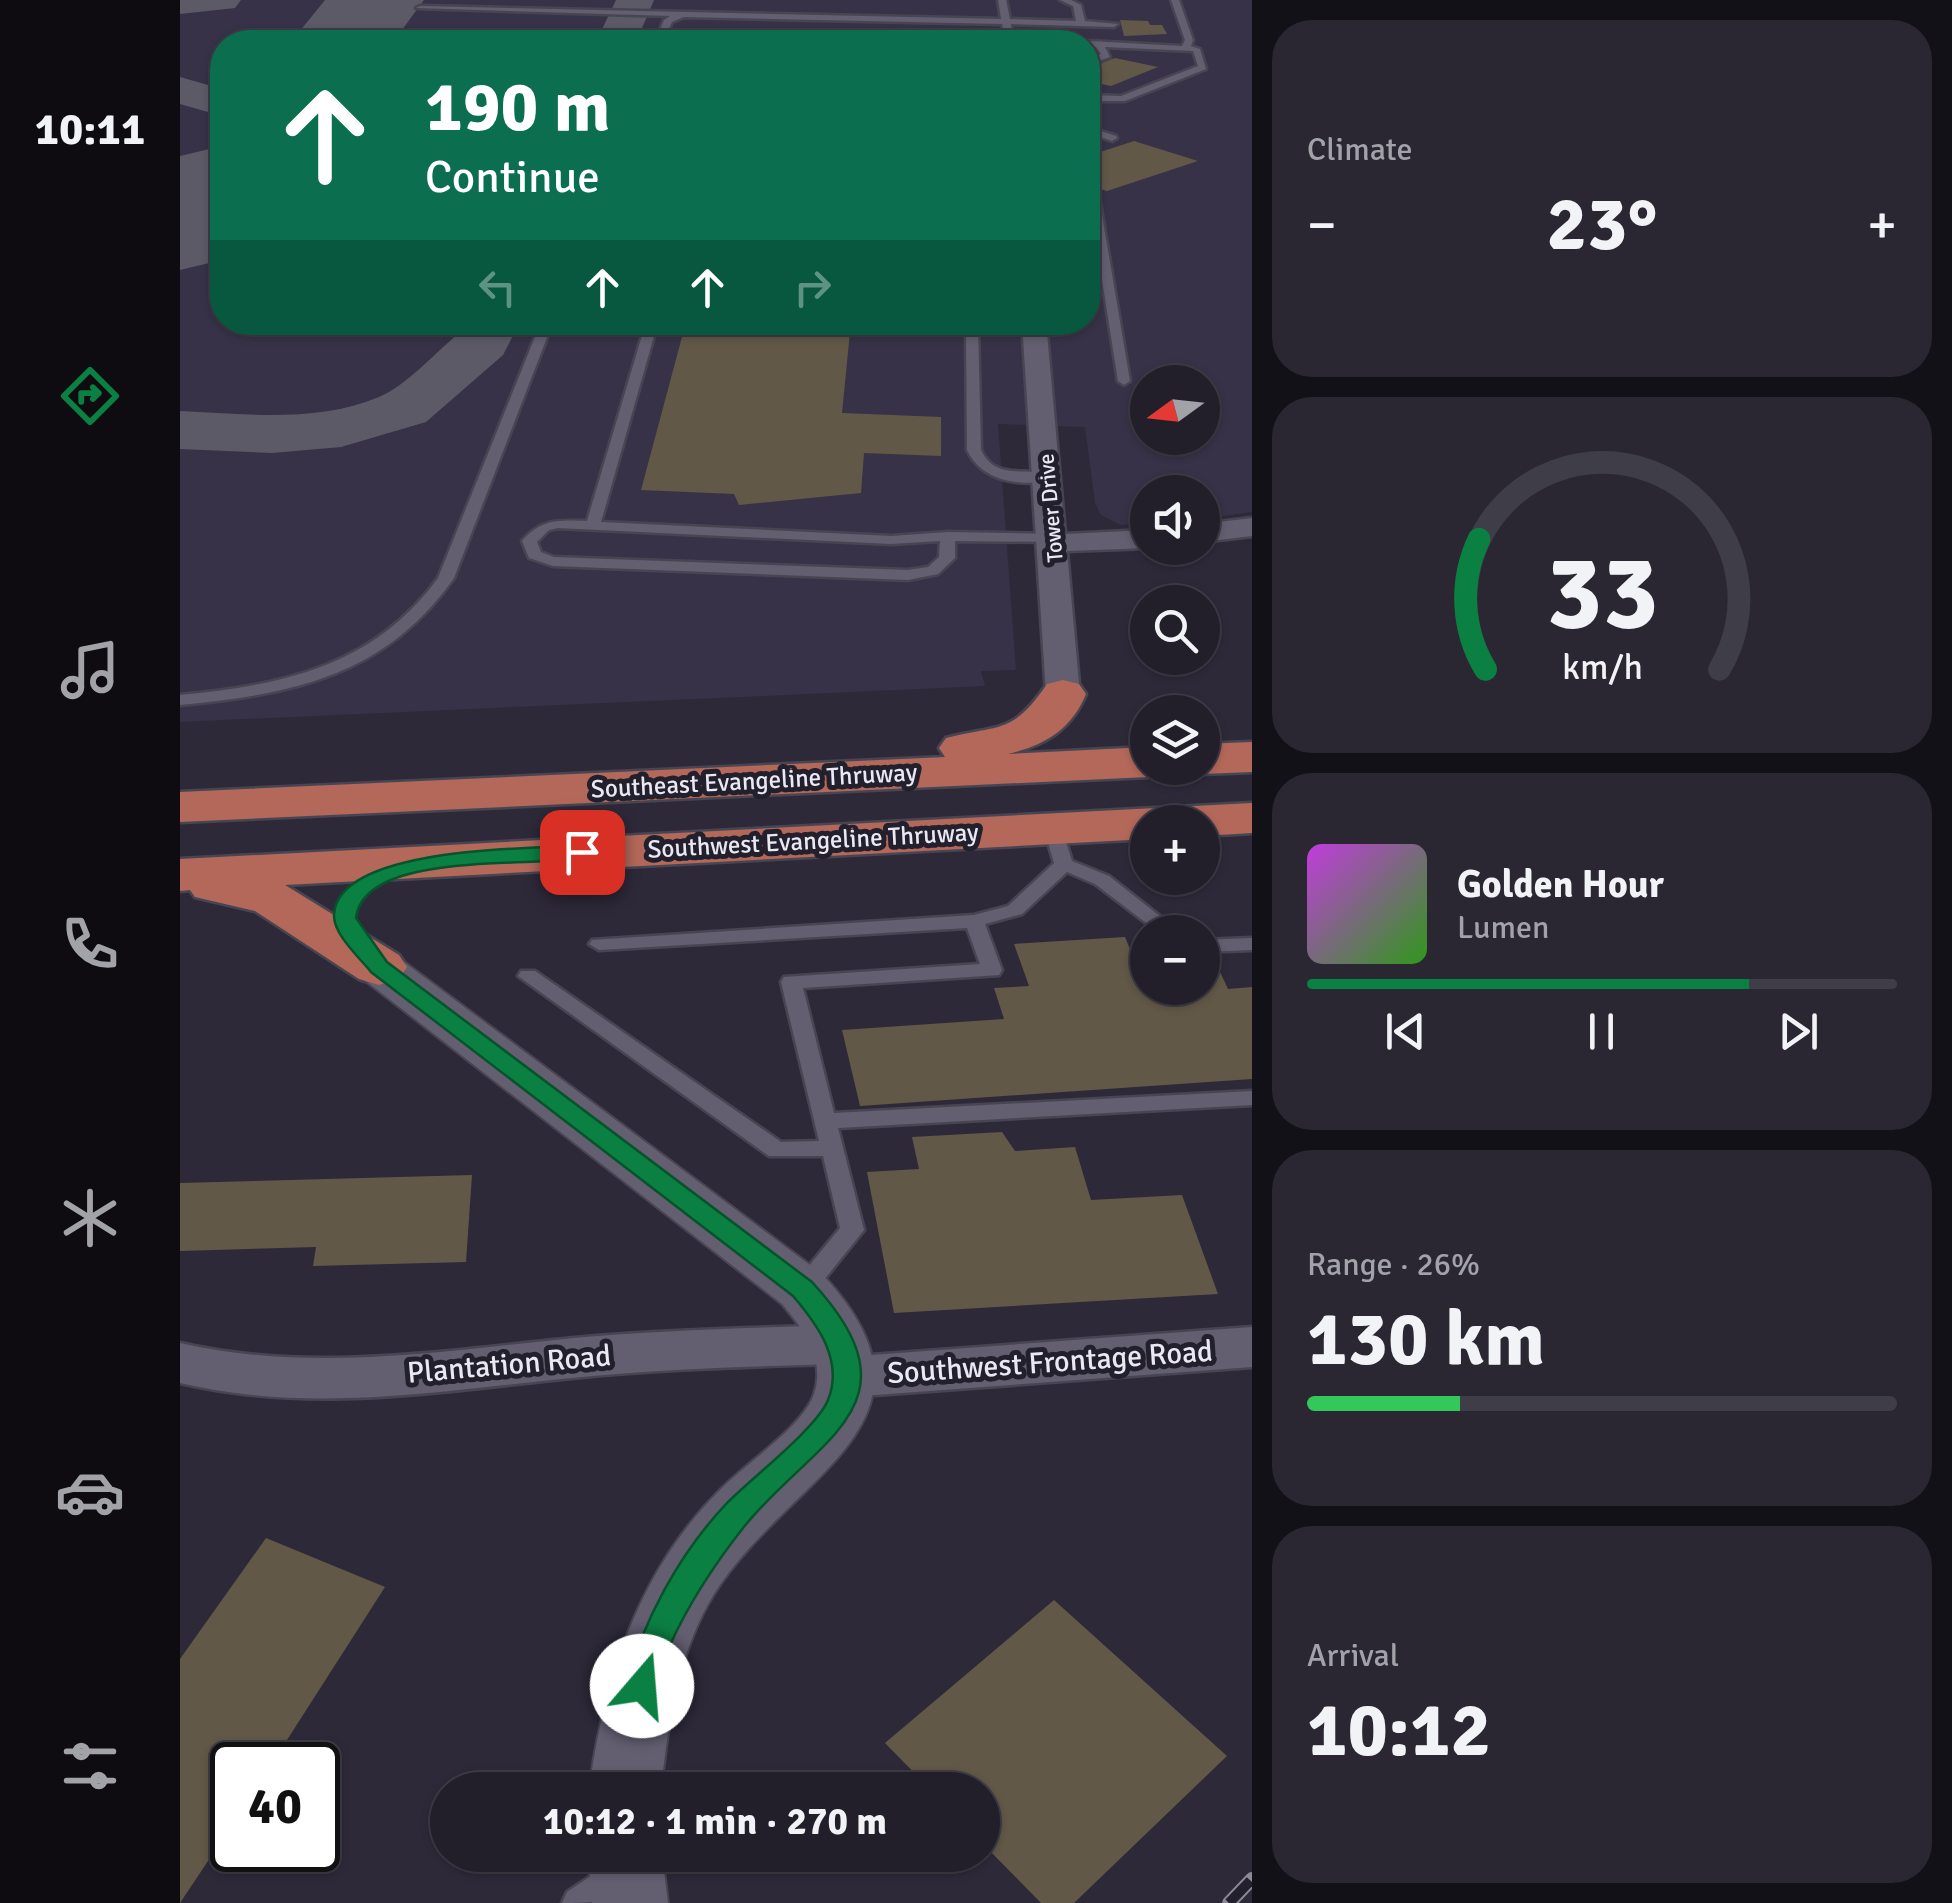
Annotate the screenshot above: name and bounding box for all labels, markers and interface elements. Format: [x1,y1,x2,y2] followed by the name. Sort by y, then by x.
[425,64,610,150] text: 190 m
[260,70,390,200] icon: ahead
[35,102,145,157] text: 10:11
[1307,130,1413,169] text: Climate
[425,150,600,205] text: Continue
[1547,178,1658,271] text: 23°
[1307,191,1337,259] text: −
[1867,191,1897,259] text: +
[470,260,525,315] icon: left
[575,260,630,315] icon: ahead
[680,260,735,315] icon: ahead
[785,260,840,315] icon: right
[55,361,125,431] icon: directions
[1130,365,1220,455] north arrow
[1130,365,1220,1005] map controls
[1032,453,1069,563] street label: Tower Drive
[1130,475,1220,565] button: sound
[1546,529,1658,657] text: 33
[1130,585,1220,675] button: search
[55,635,125,705] icon: music
[1562,645,1642,689] text: km/h
[1130,695,1220,785] button: layers
[590,756,918,805] street label: Southeast Evangeline Thruway
[1130,805,1220,895] button: +
[540,810,625,895] pin
[647,816,980,865] street label: Southwest Evangeline Thruway
[555,825,610,880] icon: arrive
[1457,861,1664,908] text: Golden Hour
[1457,908,1549,947] text: Lumen
[55,909,125,979] icon: phone
[1130,915,1220,1005] button: −
[1378,1004,1433,1059] icon: previous
[1574,1004,1629,1059] icon: pause
[1771,1004,1826,1059] icon: next
[55,1183,125,1253] icon: climate
[1307,1245,1480,1284] text: Range · 26%
[1307,1293,1545,1386] text: 130 km
[886,1333,1214,1392] street label: Southwest Frontage Road
[406,1337,613,1392] street label: Plantation Road
[55,1457,125,1527] icon: car
[590,1634,694,1738] position arrow
[1307,1636,1399,1675] text: Arrival
[1307,1684,1491,1777] text: 10:12
[55,1731,125,1801] icon: filters
[210,1742,340,1872] speed limit sign: 40
[543,1798,887,1845] text: 10:12 · 1 min · 270 m

